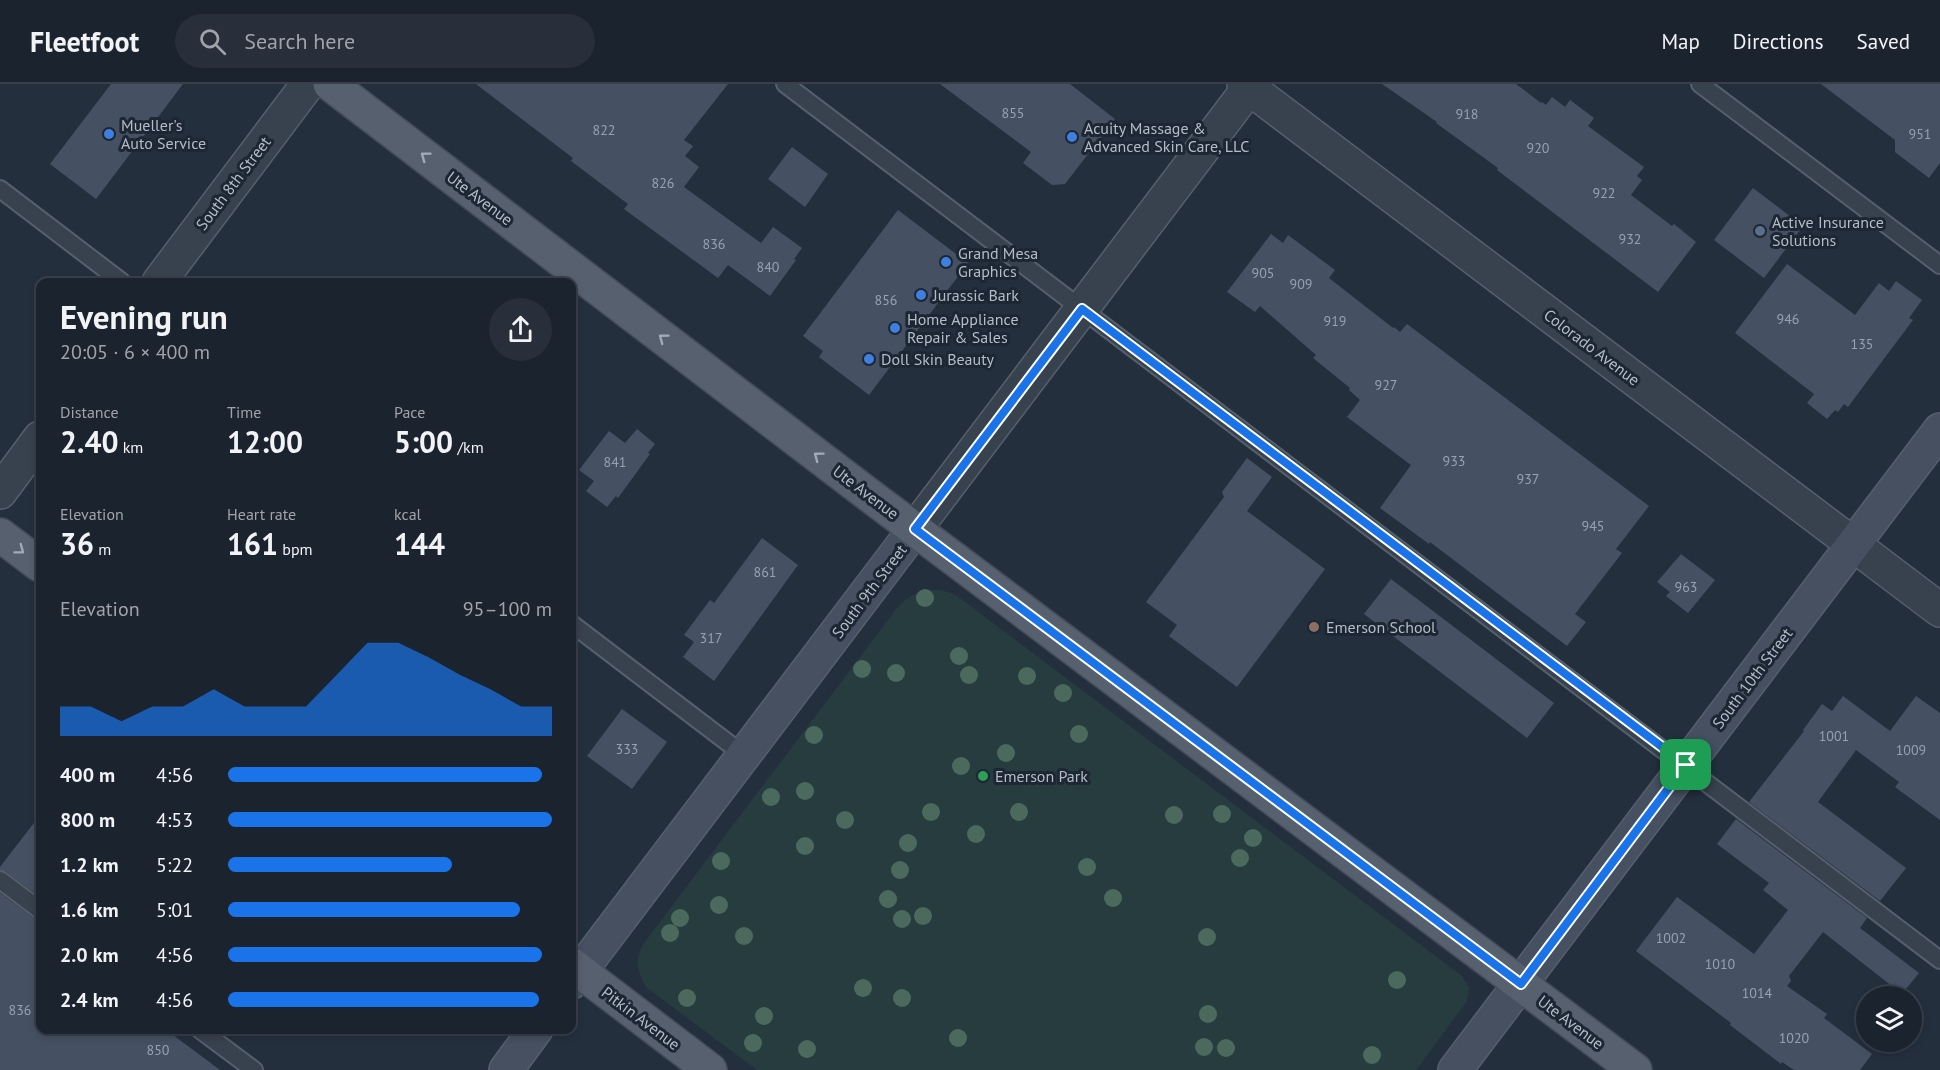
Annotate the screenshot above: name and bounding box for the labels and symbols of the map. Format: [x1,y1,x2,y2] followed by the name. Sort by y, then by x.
[1002,104,1024,122] house number: 855
[1456,105,1478,123] house number: 918
[121,115,206,153] place label: Mueller's Auto Service
[1084,118,1249,156] place label: Acuity Massage & Advanced Skin Care, LLC
[593,121,615,139] house number: 822
[1909,125,1931,143] house number: 951
[102,127,116,141] marker: Mueller's Auto Service
[1065,130,1079,144] marker: Acuity Massage & Advanced Skin Care, LLC
[191,132,275,234] street label: South 8th Street
[1527,139,1550,157] house number: 920
[420,152,431,163] one-way arrow
[443,167,517,229] street label: Ute Avenue
[652,174,674,192] house number: 826
[1593,184,1615,202] house number: 922
[1772,212,1884,250] place label: Active Insurance Solutions
[1753,224,1767,238] marker: Active Insurance Solutions
[1619,230,1641,248] house number: 932
[703,235,725,253] house number: 836
[958,243,1038,281] place label: Grand Mesa Graphics
[939,255,953,269] marker: Grand Mesa Graphics
[757,258,780,276] house number: 840
[1252,264,1274,282] house number: 905
[1290,275,1312,293] house number: 909
[932,285,1019,305] place label: Jurassic Bark
[914,288,928,302] marker: Jurassic Bark
[875,291,897,309] house number: 856
[1540,304,1644,390] street label: Colorado Avenue
[907,309,1019,347] place label: Home Appliance Repair & Sales
[1777,310,1799,328] house number: 946
[1324,312,1346,330] house number: 919
[888,321,902,335] marker: Home Appliance Repair & Sales
[659,334,670,345] one-way arrow
[1851,335,1873,353] house number: 135
[881,349,995,369] place label: Doll Skin Beauty
[862,352,876,366] marker: Doll Skin Beauty
[1375,376,1397,394] house number: 927
[814,452,825,463] one-way arrow
[1443,452,1465,470] house number: 933
[604,453,626,471] house number: 841
[829,461,903,523] street label: Ute Avenue
[1517,470,1539,488] house number: 937
[1582,517,1604,535] house number: 945
[827,540,911,642] street label: South 9th Street
[14,542,25,553] one-way arrow
[754,563,776,581] house number: 861
[1675,578,1697,596] house number: 963
[1326,617,1436,637] place label: Emerson School
[1307,620,1321,634] marker: Emerson School
[1708,623,1797,732] street label: South 10th Street
[700,629,722,647] house number: 317
[1819,727,1849,745] house number: 1001
[1660,739,1711,790] pin
[616,740,638,758] house number: 333
[1896,741,1926,759] house number: 1009
[995,766,1088,786] place label: Emerson Park
[976,769,990,783] marker: Emerson Park
[1656,929,1686,947] house number: 1002
[1705,955,1736,973] house number: 1010
[598,982,684,1054] street label: Pitkin Avenue
[1742,984,1773,1002] house number: 1014
[1534,991,1608,1053] street label: Ute Avenue
[9,1001,31,1019] house number: 836
[1779,1029,1810,1047] house number: 1020
[147,1041,170,1059] house number: 850

